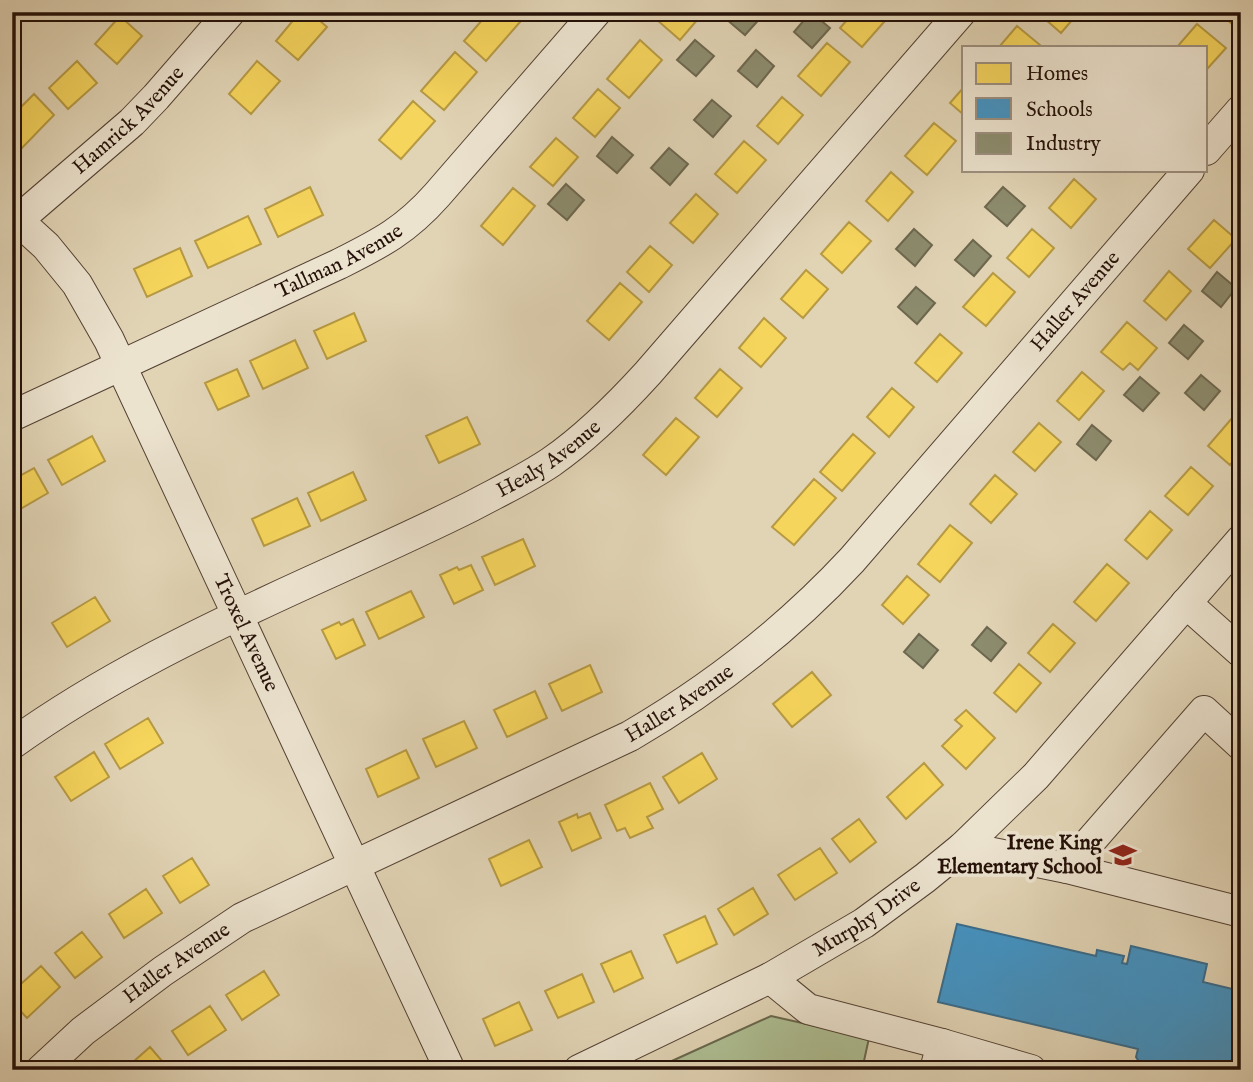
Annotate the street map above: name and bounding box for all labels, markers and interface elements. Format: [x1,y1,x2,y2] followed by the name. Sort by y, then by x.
[962,46,1208,172] legend
[67,60,191,181] street label: Hamrick Avenue
[1026,61,1088,88] text: Homes
[1026,97,1093,124] text: Schools
[1026,131,1102,158] text: Industry
[271,218,409,305] street label: Tallman Avenue
[1024,245,1127,358] street label: Haller Avenue
[492,414,607,504] street label: Healy Avenue
[207,570,285,697] street label: Troxel Avenue
[620,658,740,749] street label: Haller Avenue
[937,830,1103,881] place label: Irene King Elementary School
[1108,840,1138,870] school or university icon: Irene King Elementary School
[808,872,926,963] street label: Murphy Drive
[118,916,236,1010] street label: Haller Avenue

